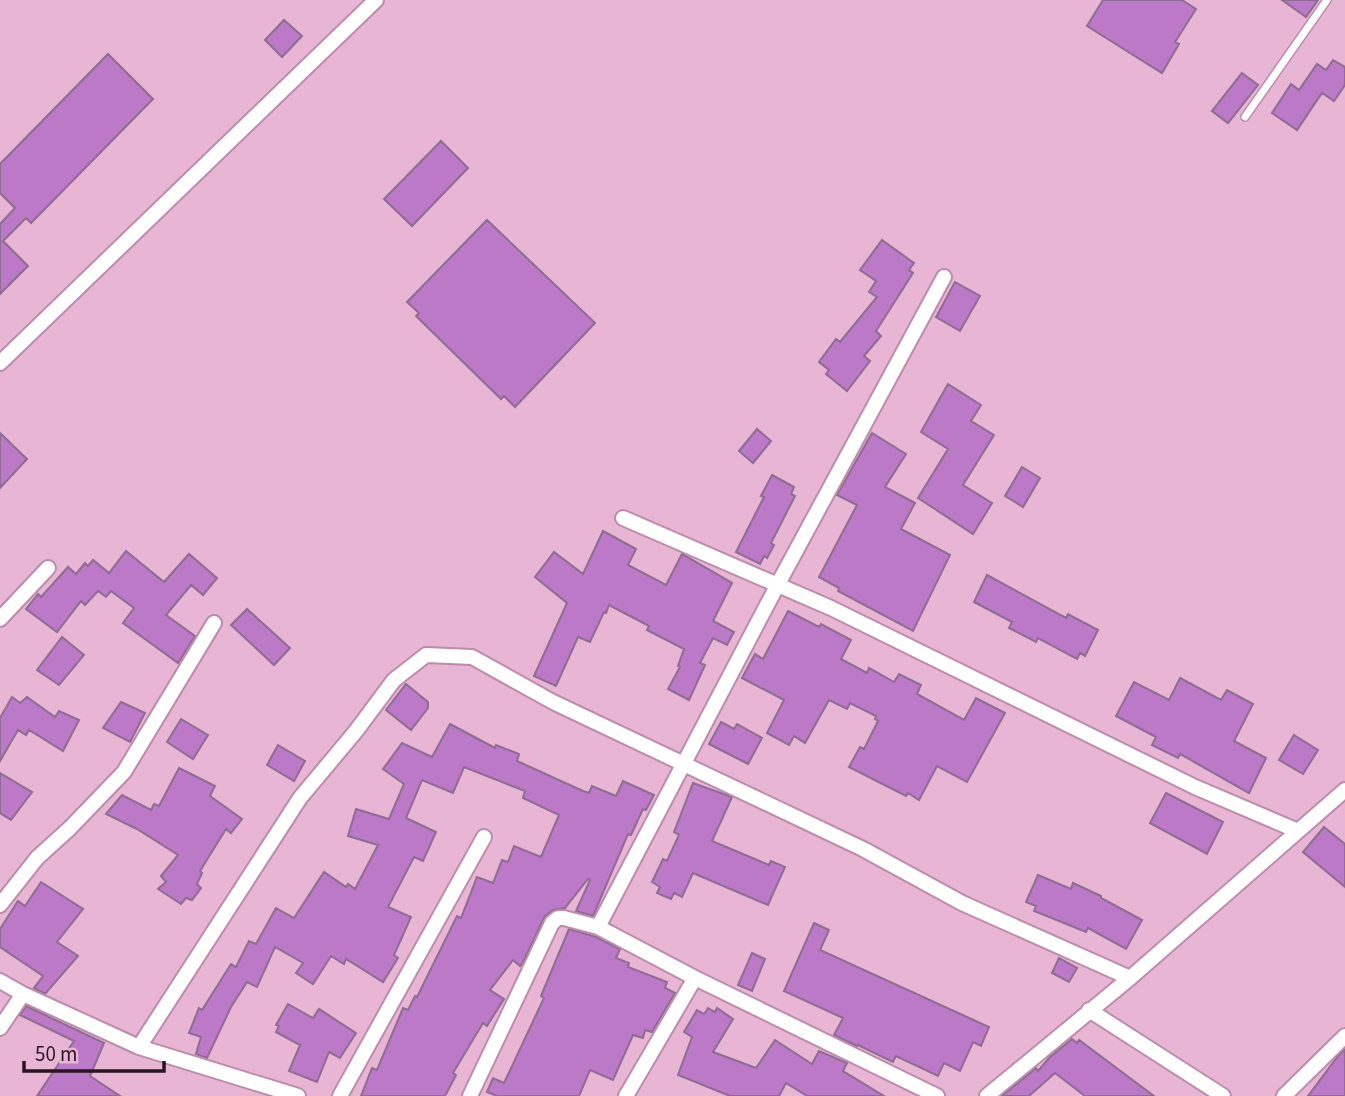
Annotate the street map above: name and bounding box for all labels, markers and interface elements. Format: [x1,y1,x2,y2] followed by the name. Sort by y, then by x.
[24,1030,164,1074] scale bar
[35,1039,77,1069] text: 50 m

